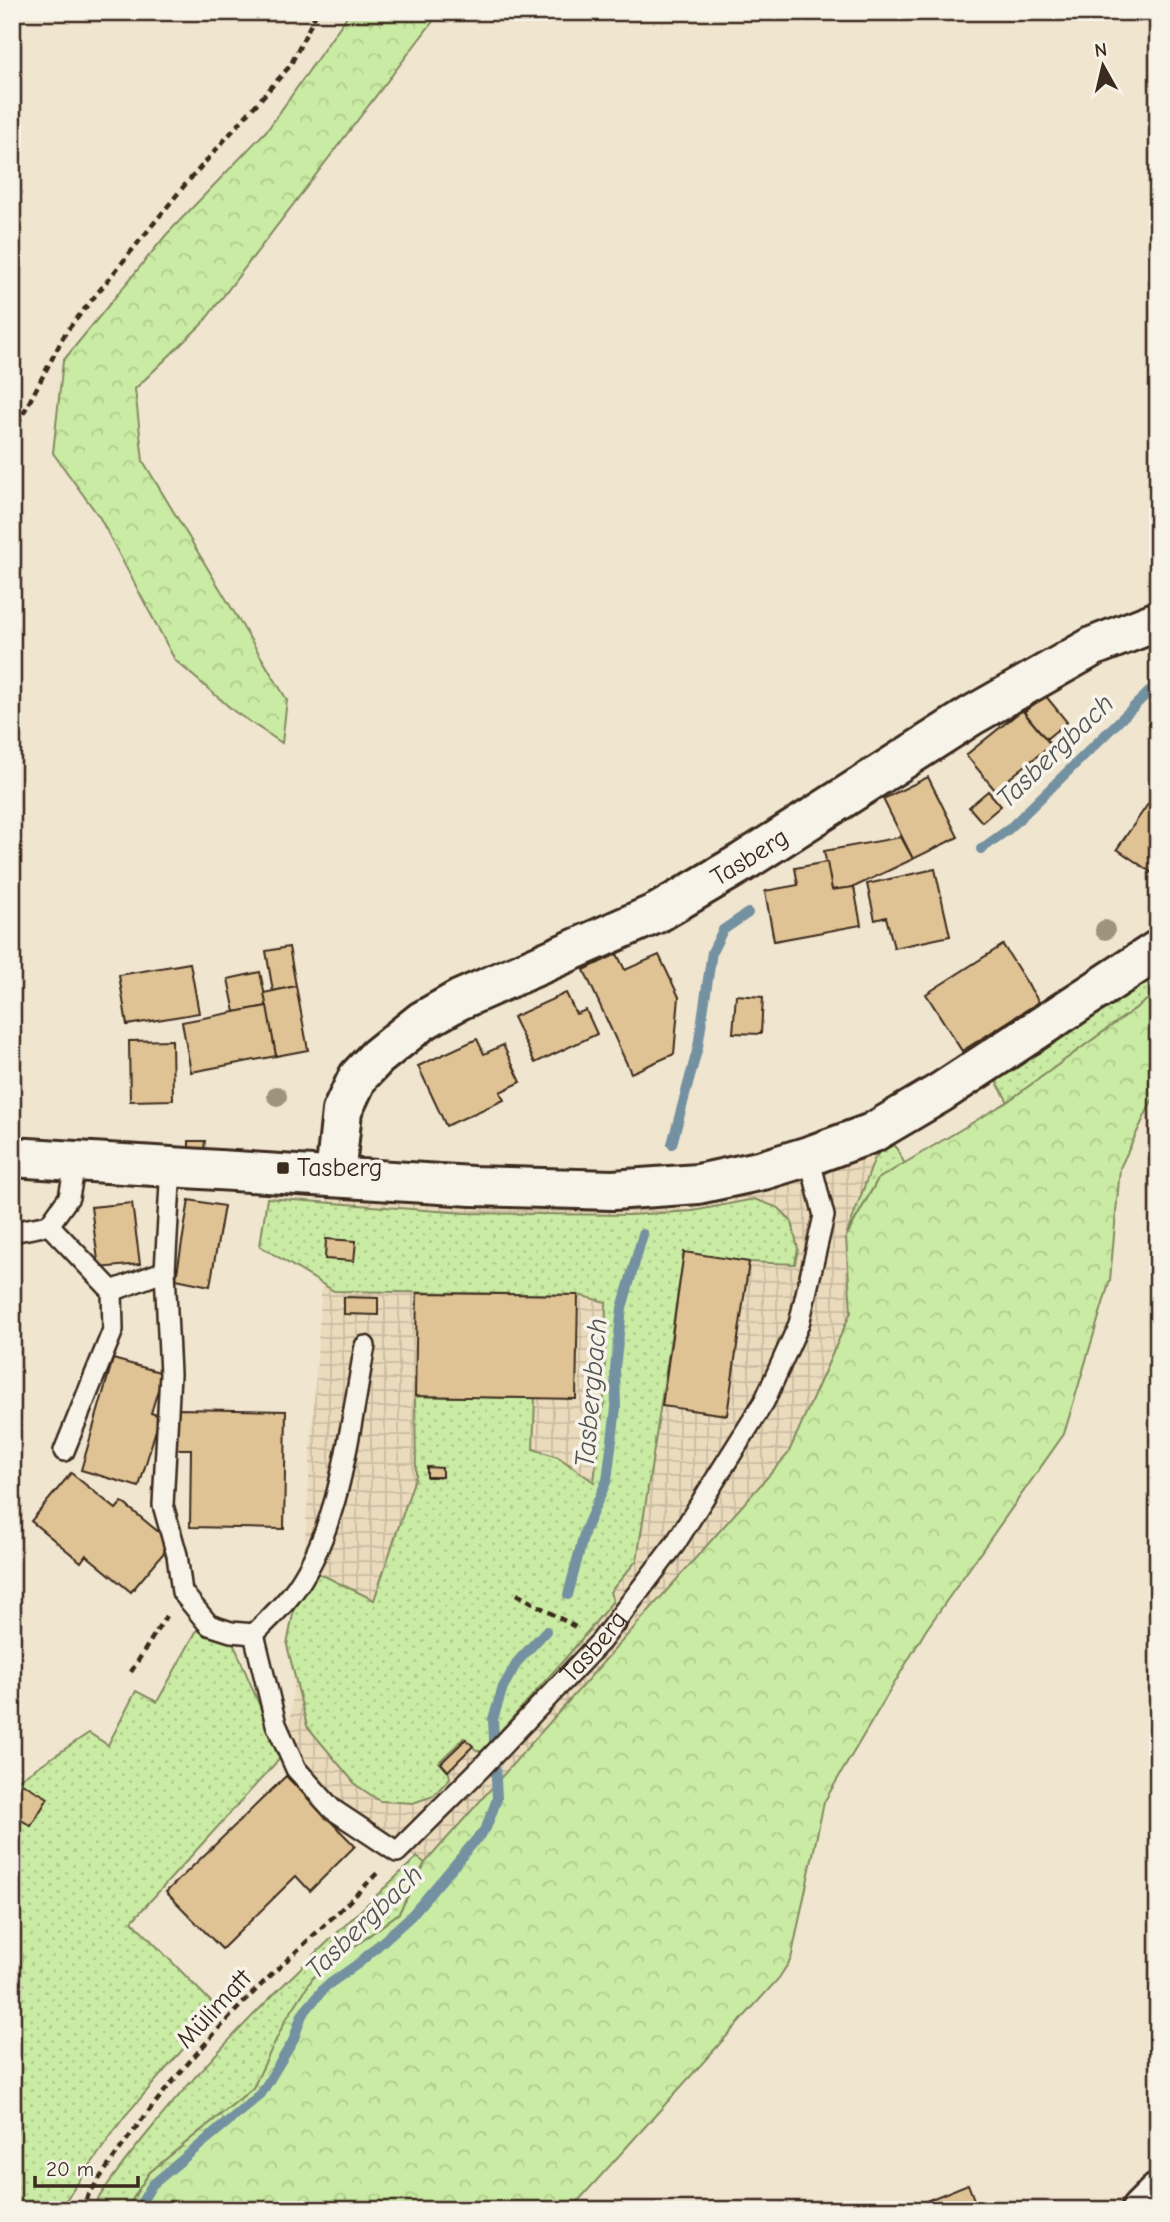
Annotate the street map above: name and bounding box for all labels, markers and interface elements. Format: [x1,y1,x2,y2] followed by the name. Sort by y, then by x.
[1068,32,1138,102] north arrow
[1093,38,1108,62] text: N
[990,687,1120,815] water label: Tasbergbach
[705,822,794,893] street label: Tasberg
[297,1153,383,1183] place label: Tasberg
[275,1160,291,1176] marker: Tasberg
[569,1317,613,1469] water label: Tasbergbach
[554,1605,633,1689] street label: Tasberg
[299,1858,429,1986] water label: Tasbergbach
[170,1962,259,2055] street label: Mülimatt
[35,2145,138,2189] scale bar
[46,2157,94,2181] text: 20 m

